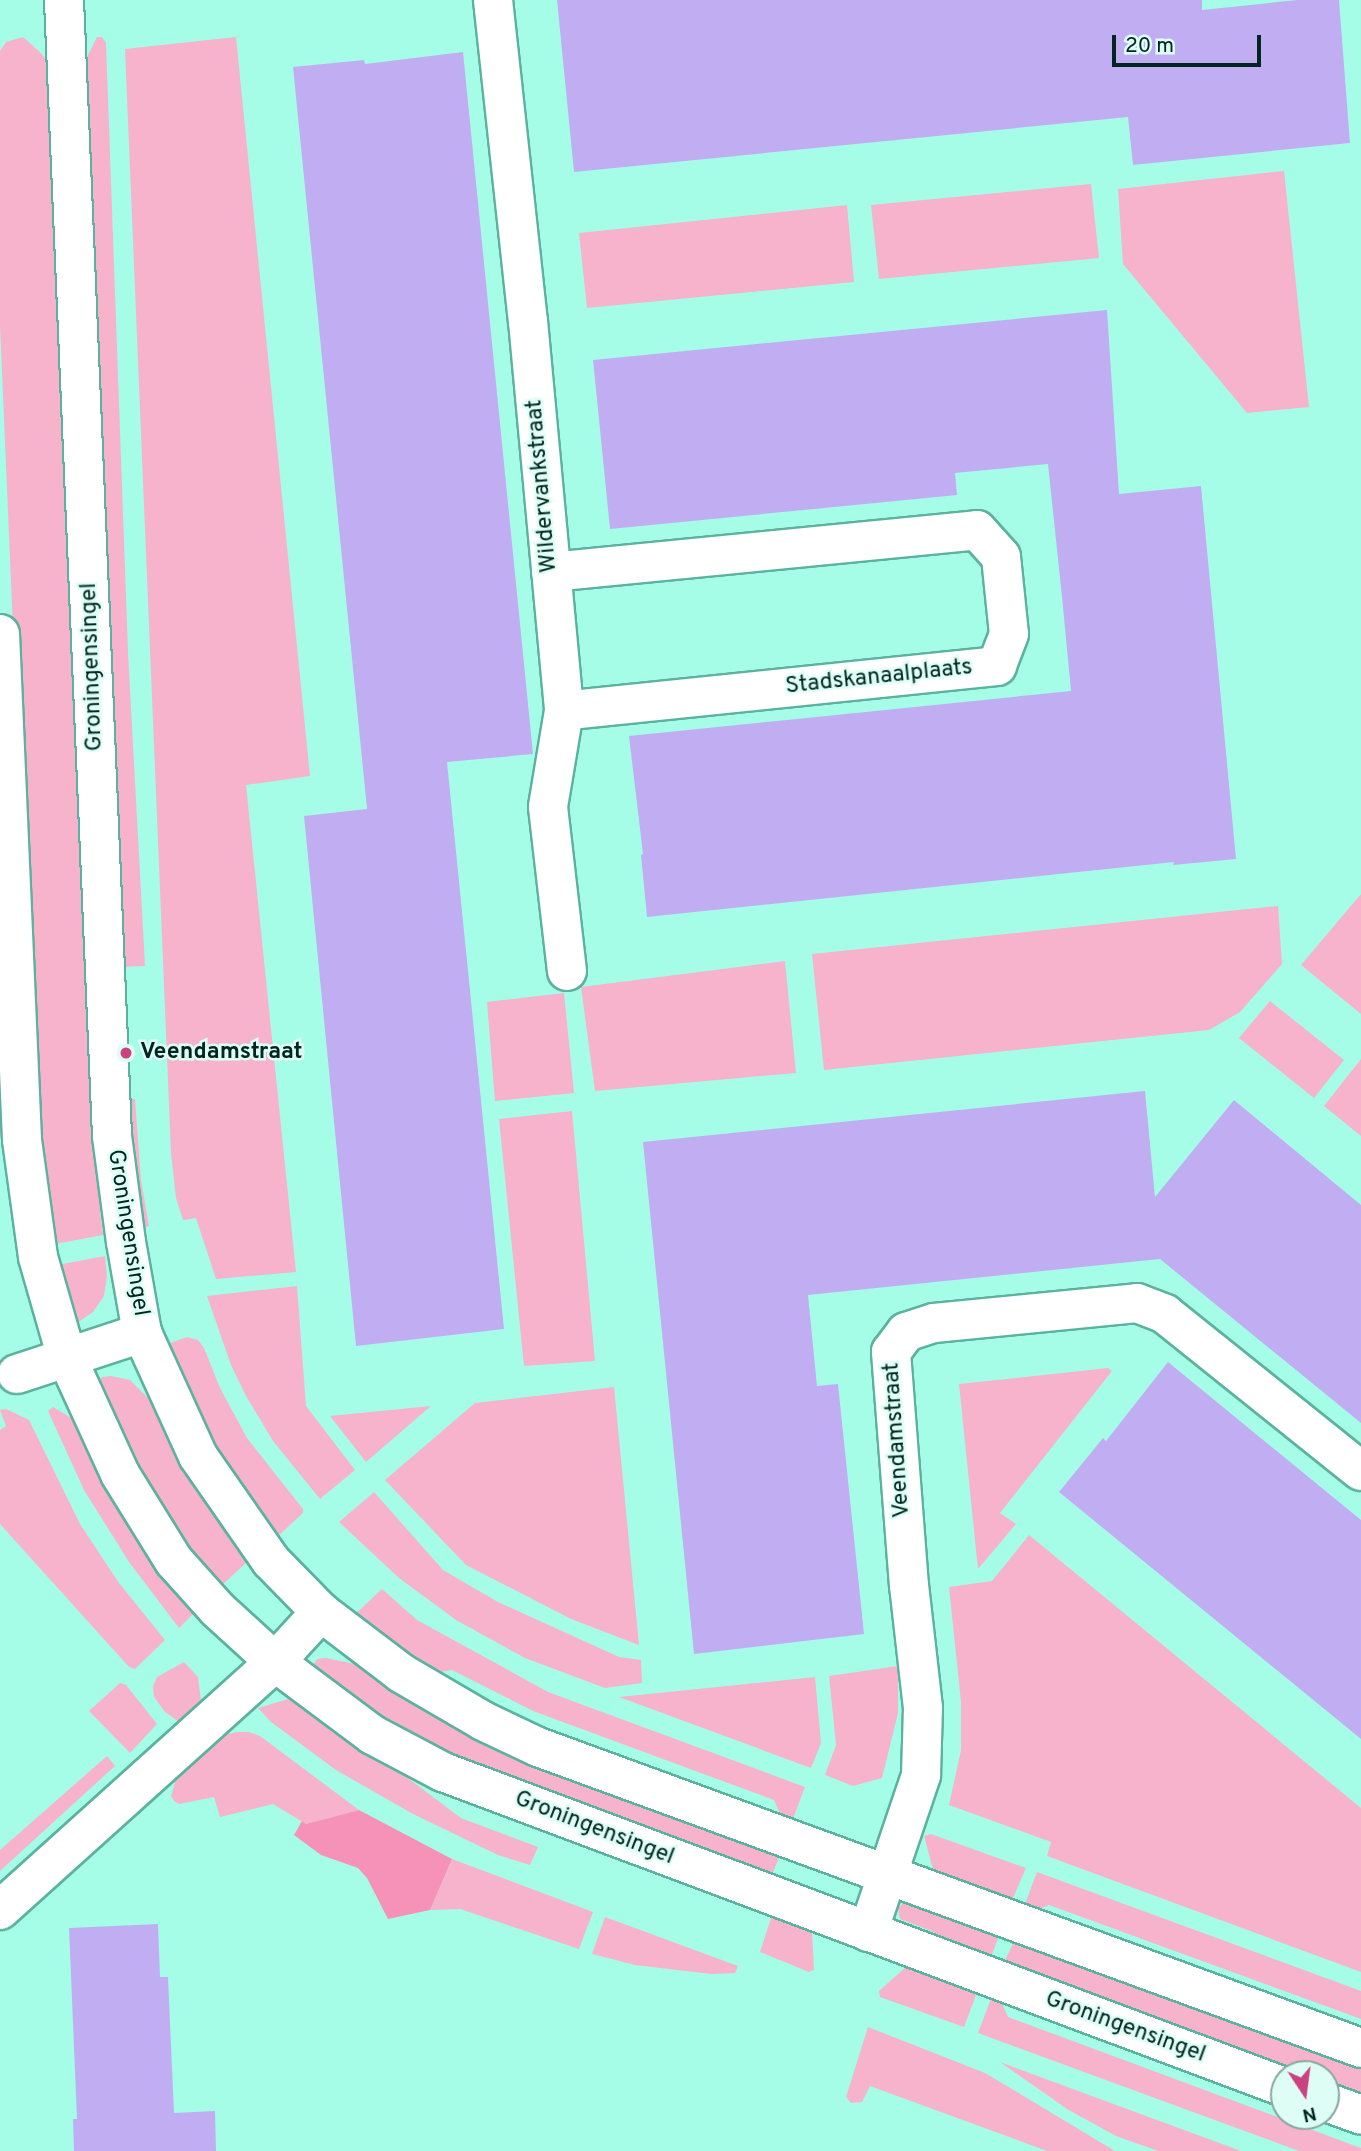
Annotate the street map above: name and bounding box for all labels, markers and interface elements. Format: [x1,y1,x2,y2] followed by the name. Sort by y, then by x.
[1116,21,1265,65] scale bar
[1125,33,1174,60] text: 20 m
[522,398,564,574] street label: Wildervankstraat
[76,582,110,752] street label: Groningensingel
[784,654,974,702] street label: Stadskanaalplaats
[140,1039,303,1067] place label: Veendamstraat
[118,1045,134,1061] marker: Veendamstraat
[100,1148,154,1318] street label: Groningensingel
[879,1361,917,1519] street label: Veendamstraat
[510,1786,678,1872] street label: Groningensingel
[1041,1986,1209,2070] street label: Groningensingel
[1270,2060,1340,2130] north arrow
[1300,2100,1319,2127] text: N

